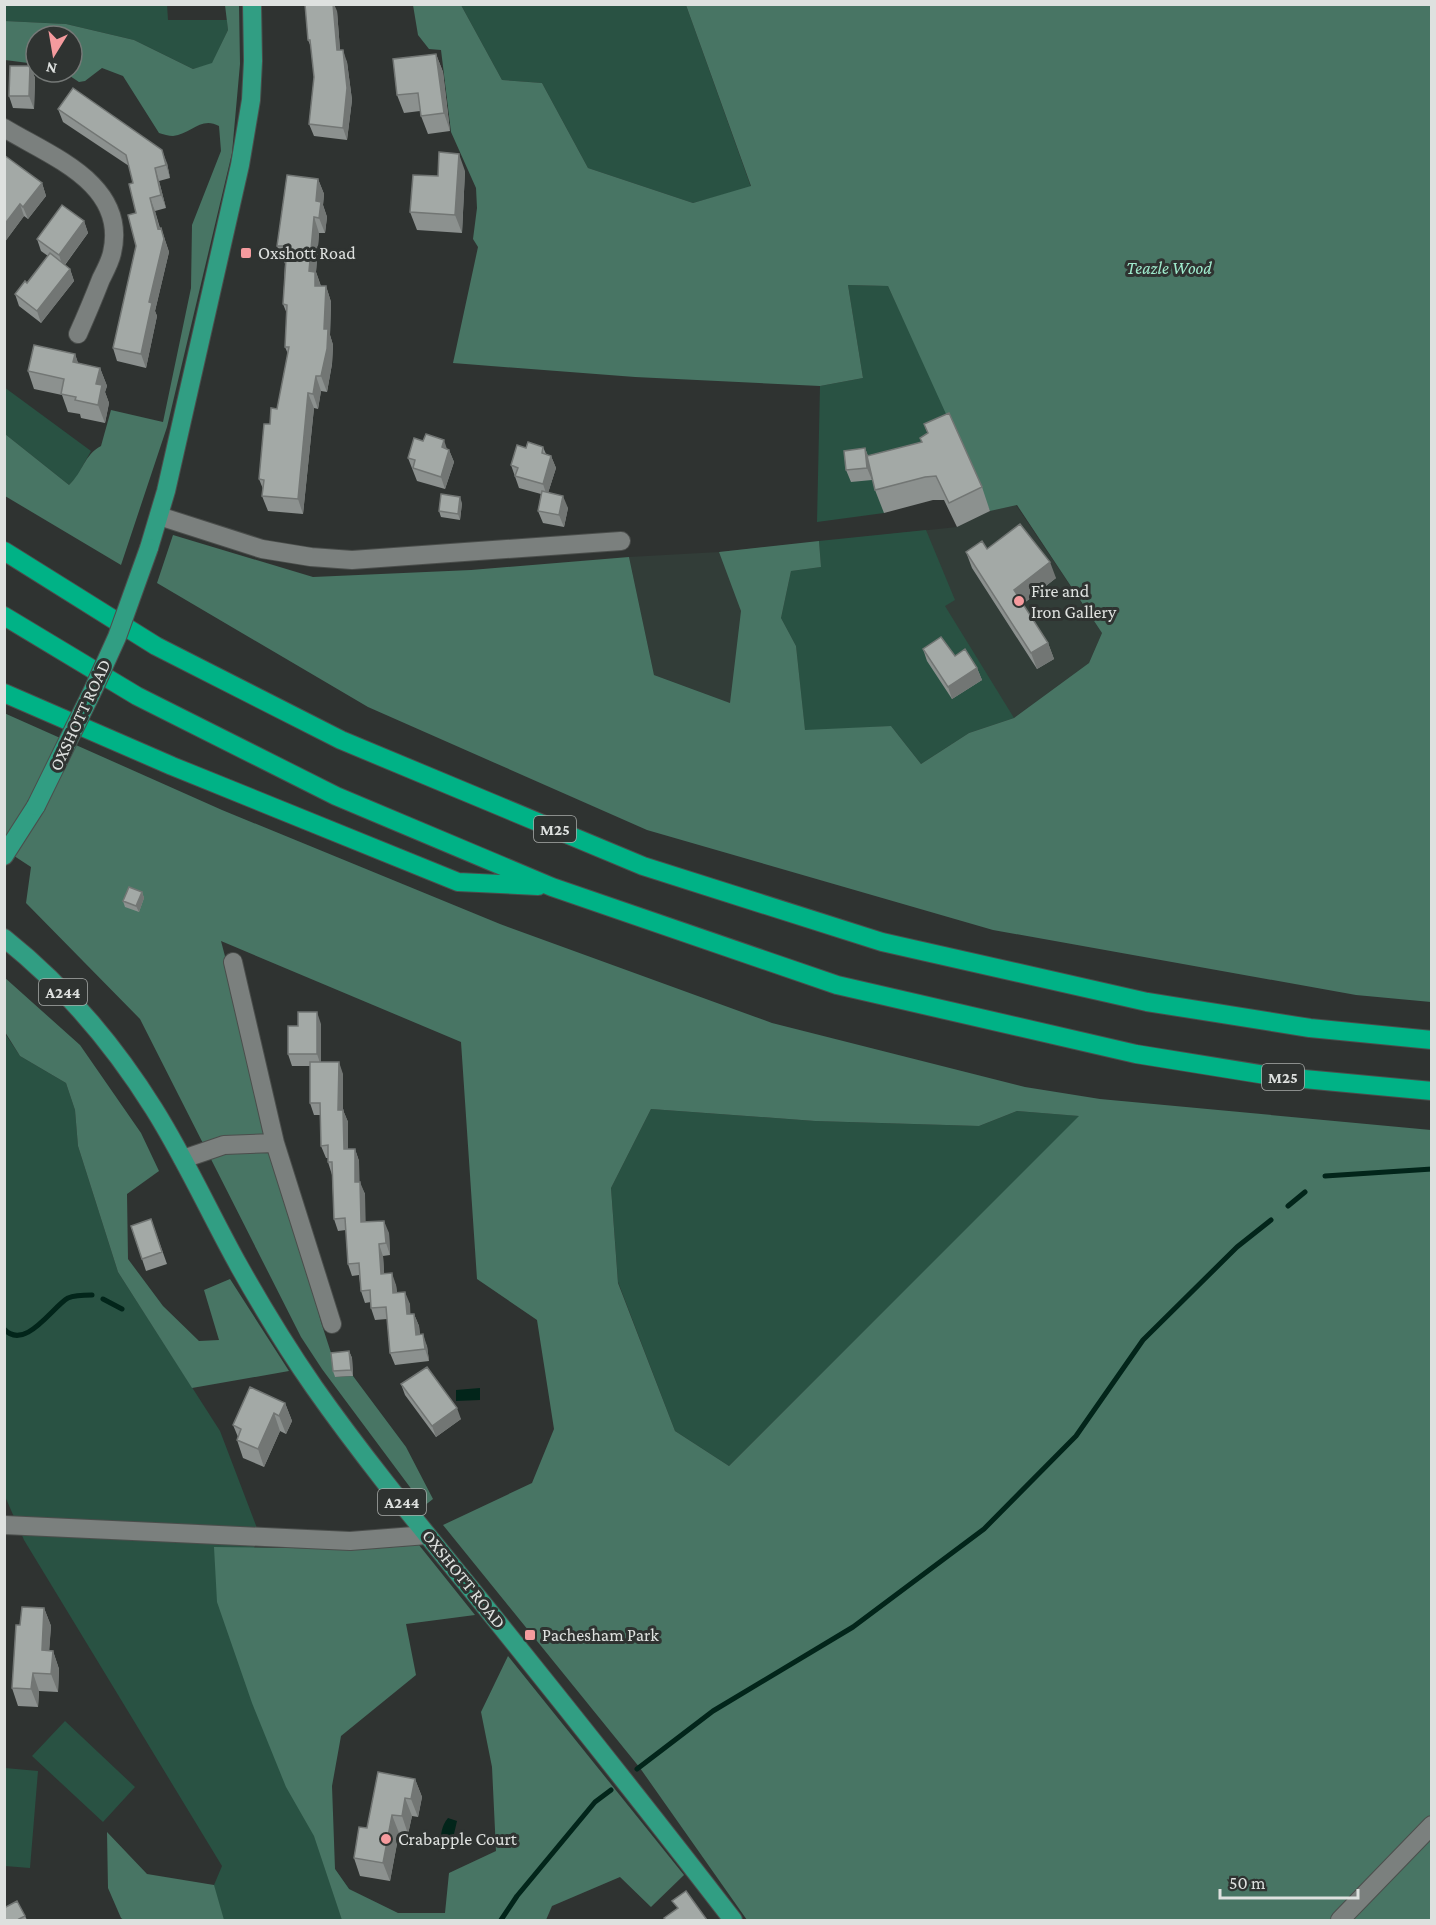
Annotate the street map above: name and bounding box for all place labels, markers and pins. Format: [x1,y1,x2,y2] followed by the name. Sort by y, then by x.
[258,243,356,263] place label: Oxshott Road
[239,246,253,260] marker: Oxshott Road
[1031,581,1117,622] place label: Fire and Iron Gallery
[1012,594,1026,608] marker: Fire and Iron Gallery
[542,1625,659,1645] place label: Pachesham Park
[523,1628,537,1642] marker: Pachesham Park
[398,1829,518,1849] place label: Crabapple Court
[379,1832,393,1846] marker: Crabapple Court

